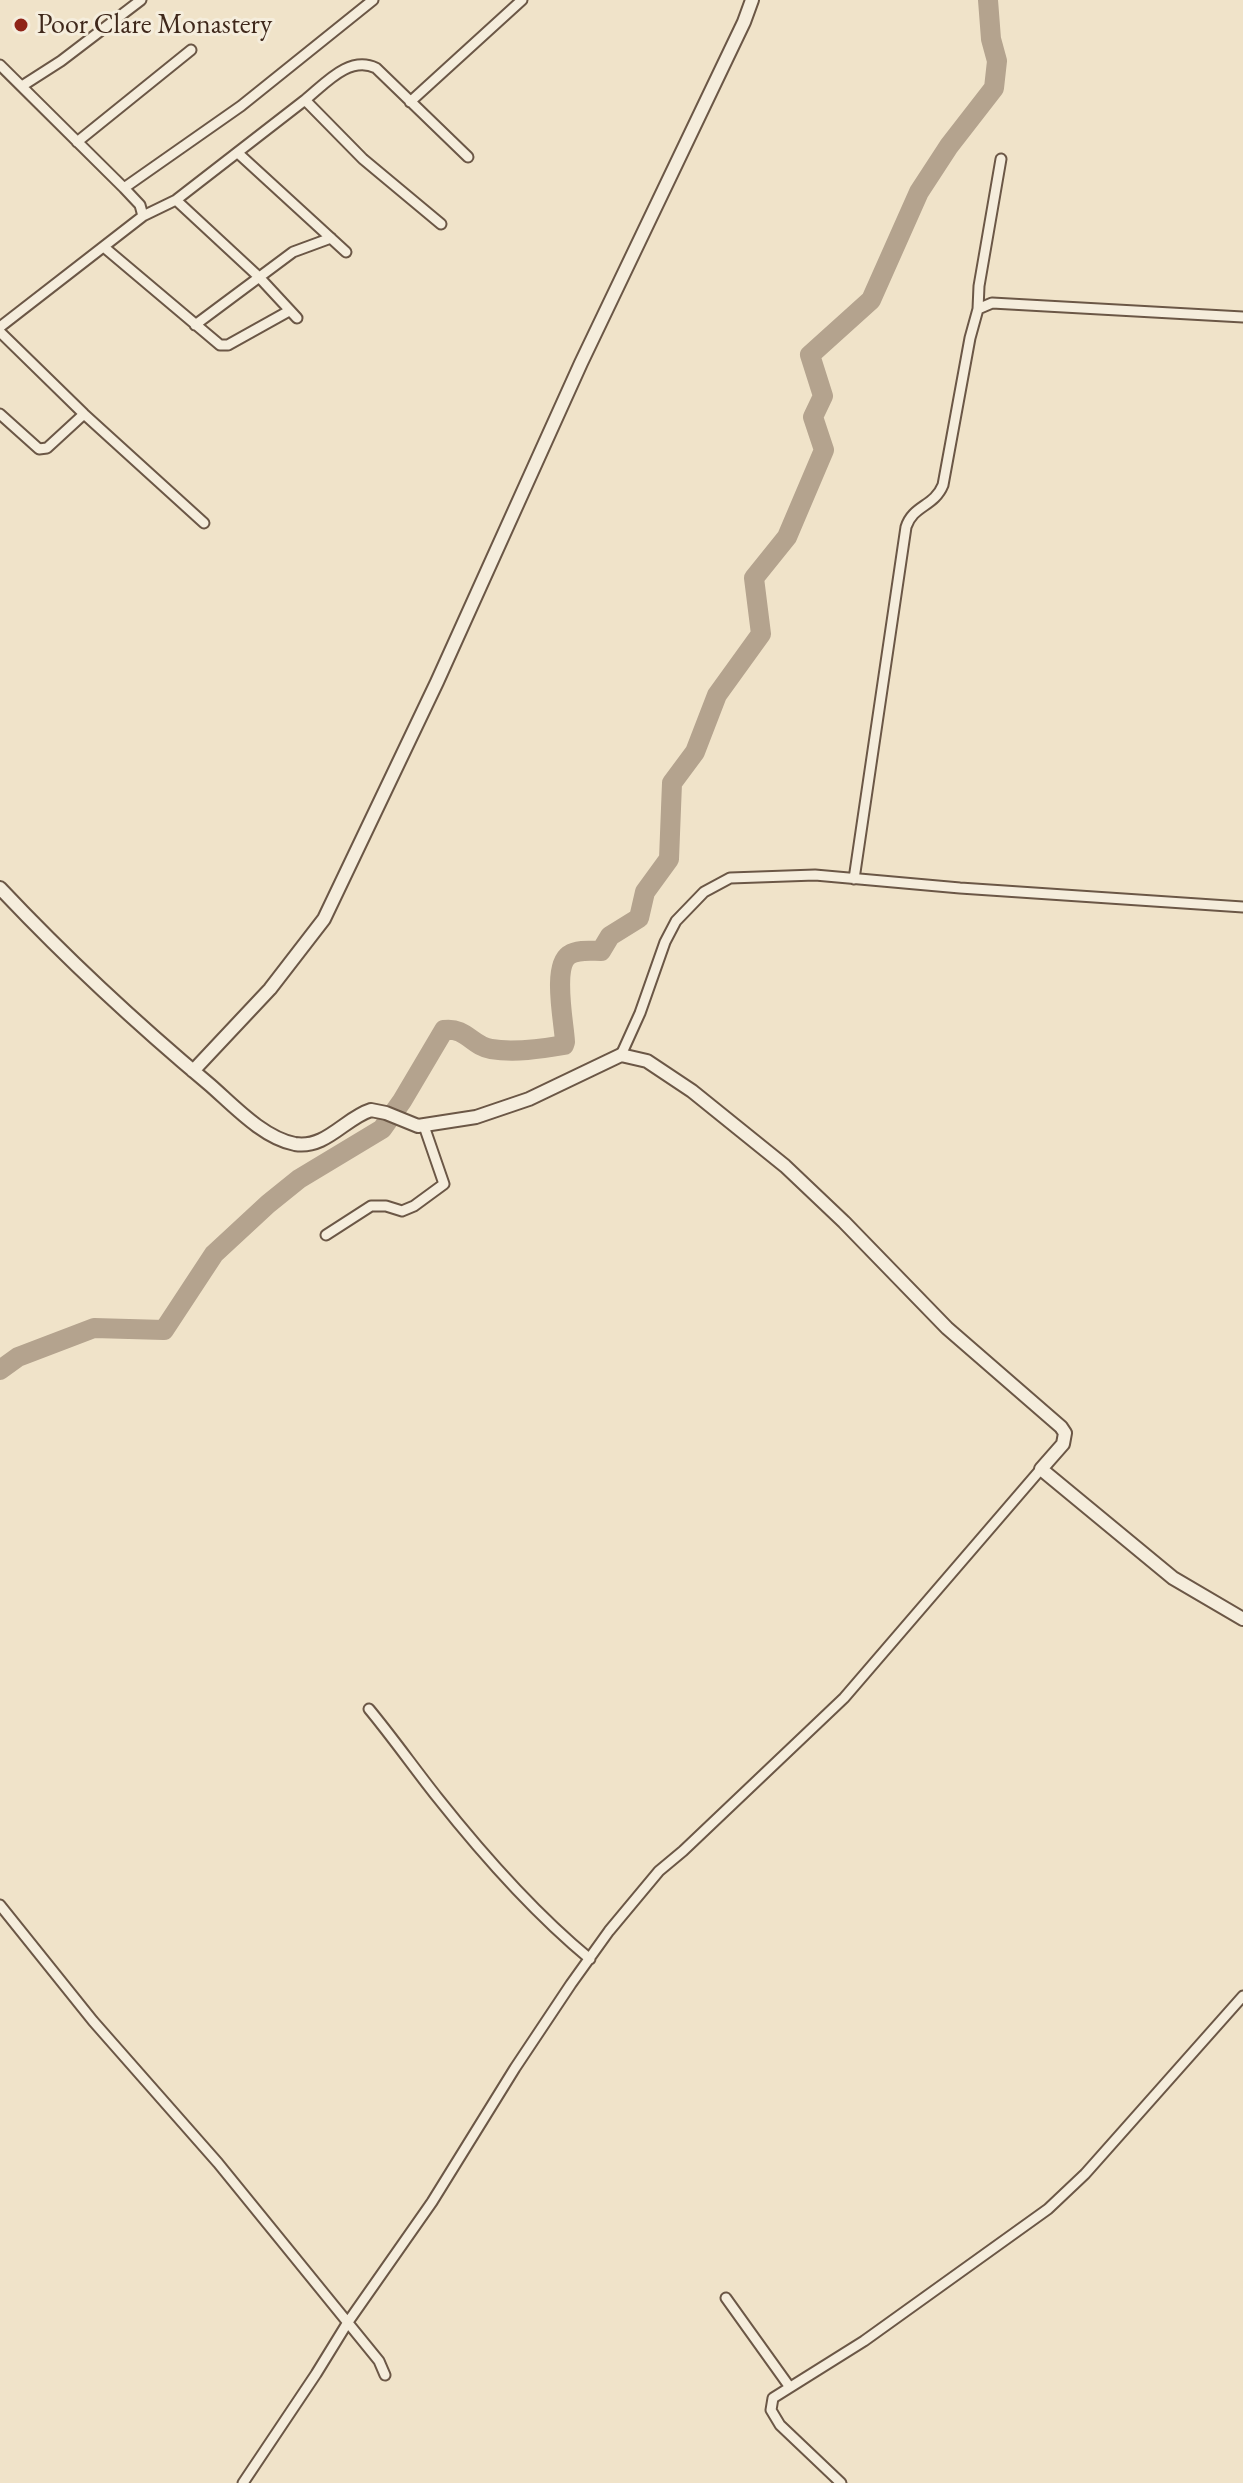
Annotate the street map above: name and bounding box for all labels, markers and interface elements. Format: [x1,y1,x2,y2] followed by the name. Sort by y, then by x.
[37,8,272,42] place label: Poor Clare Monastery
[12,16,30,34] marker: Poor Clare Monastery

